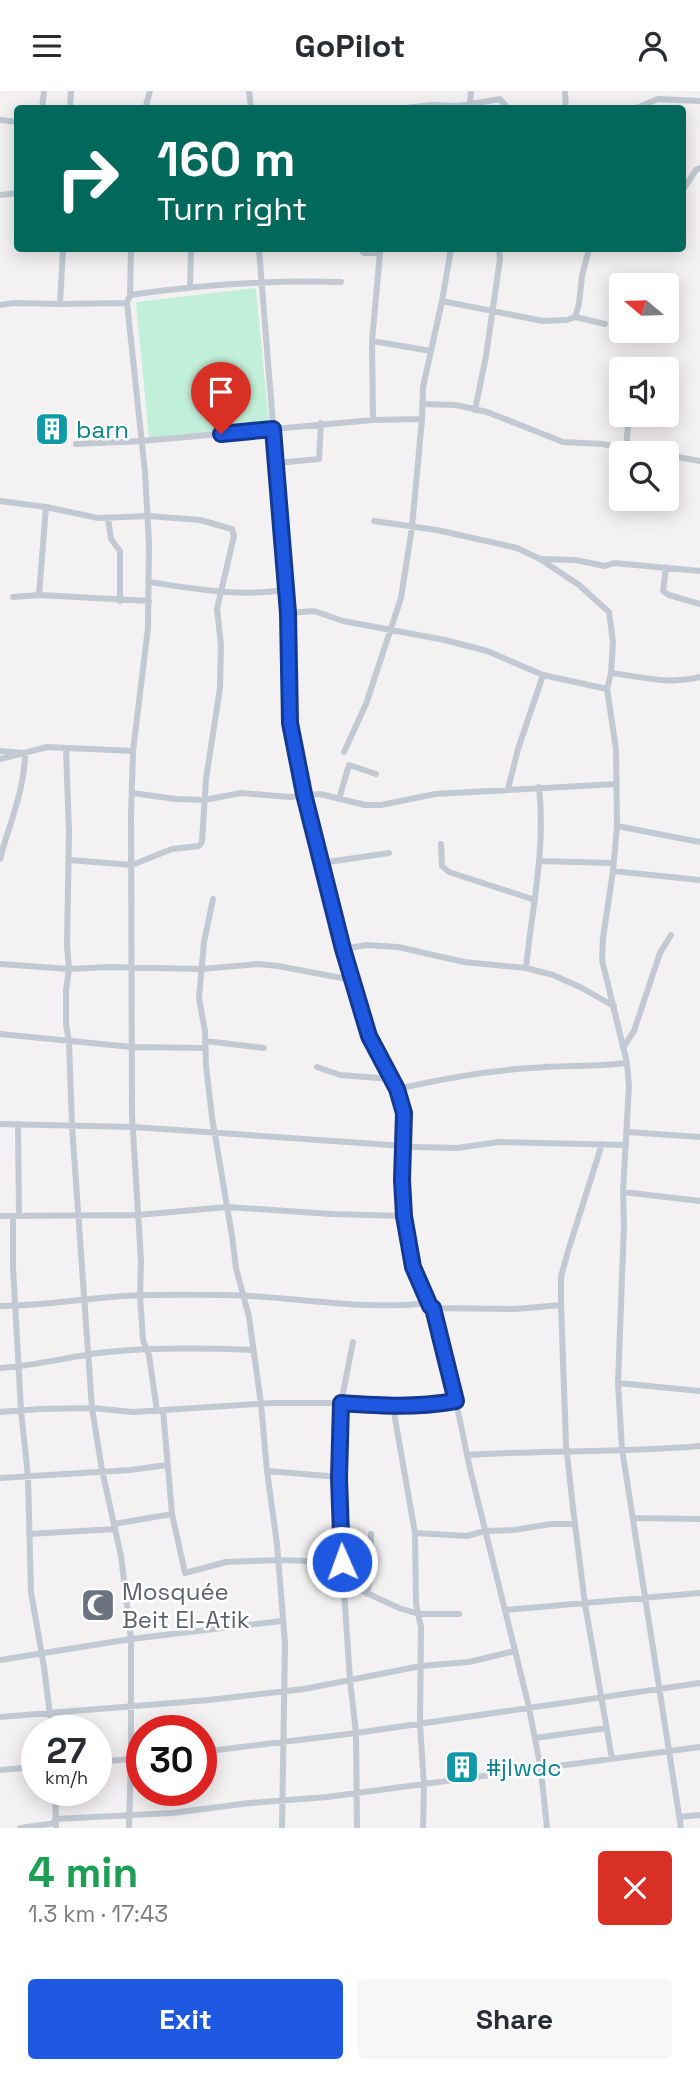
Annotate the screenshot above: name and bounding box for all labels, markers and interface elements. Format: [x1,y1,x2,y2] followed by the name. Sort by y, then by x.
[295,26,405,66] text: GoPilot
[28,27,66,65] icon: menu
[634,27,672,65] icon: person
[157,128,295,190] text: 160 m
[42,133,133,224] icon: right
[157,189,307,229] text: Turn right
[609,273,679,343] north arrow
[609,273,679,511] map controls
[609,357,679,427] button: sound
[191,362,251,434] pin
[202,373,240,411] icon: arrive
[33,410,71,448] building icon: barn
[76,414,129,445] place label: barn
[609,441,679,511] button: search
[305,1525,379,1599] position arrow
[122,1576,250,1635] place label: Mosquée Beit El-Atik
[79,1586,117,1624] mosque icon: Mosquée Beit El-Atik
[126,1715,217,1806] speed limit sign: 30
[47,1729,86,1773] text: 27
[443,1748,481,1786] building icon: #jlwdc
[486,1752,562,1783] place label: #jlwdc
[45,1766,88,1789] text: km/h
[28,1846,138,1899] text: 4 min
[598,1851,672,1925] button: close
[28,1899,168,1929] text: 1.3 km · 17:43
[28,1979,343,2059] button: Exit
[357,1979,672,2059] button: Share

